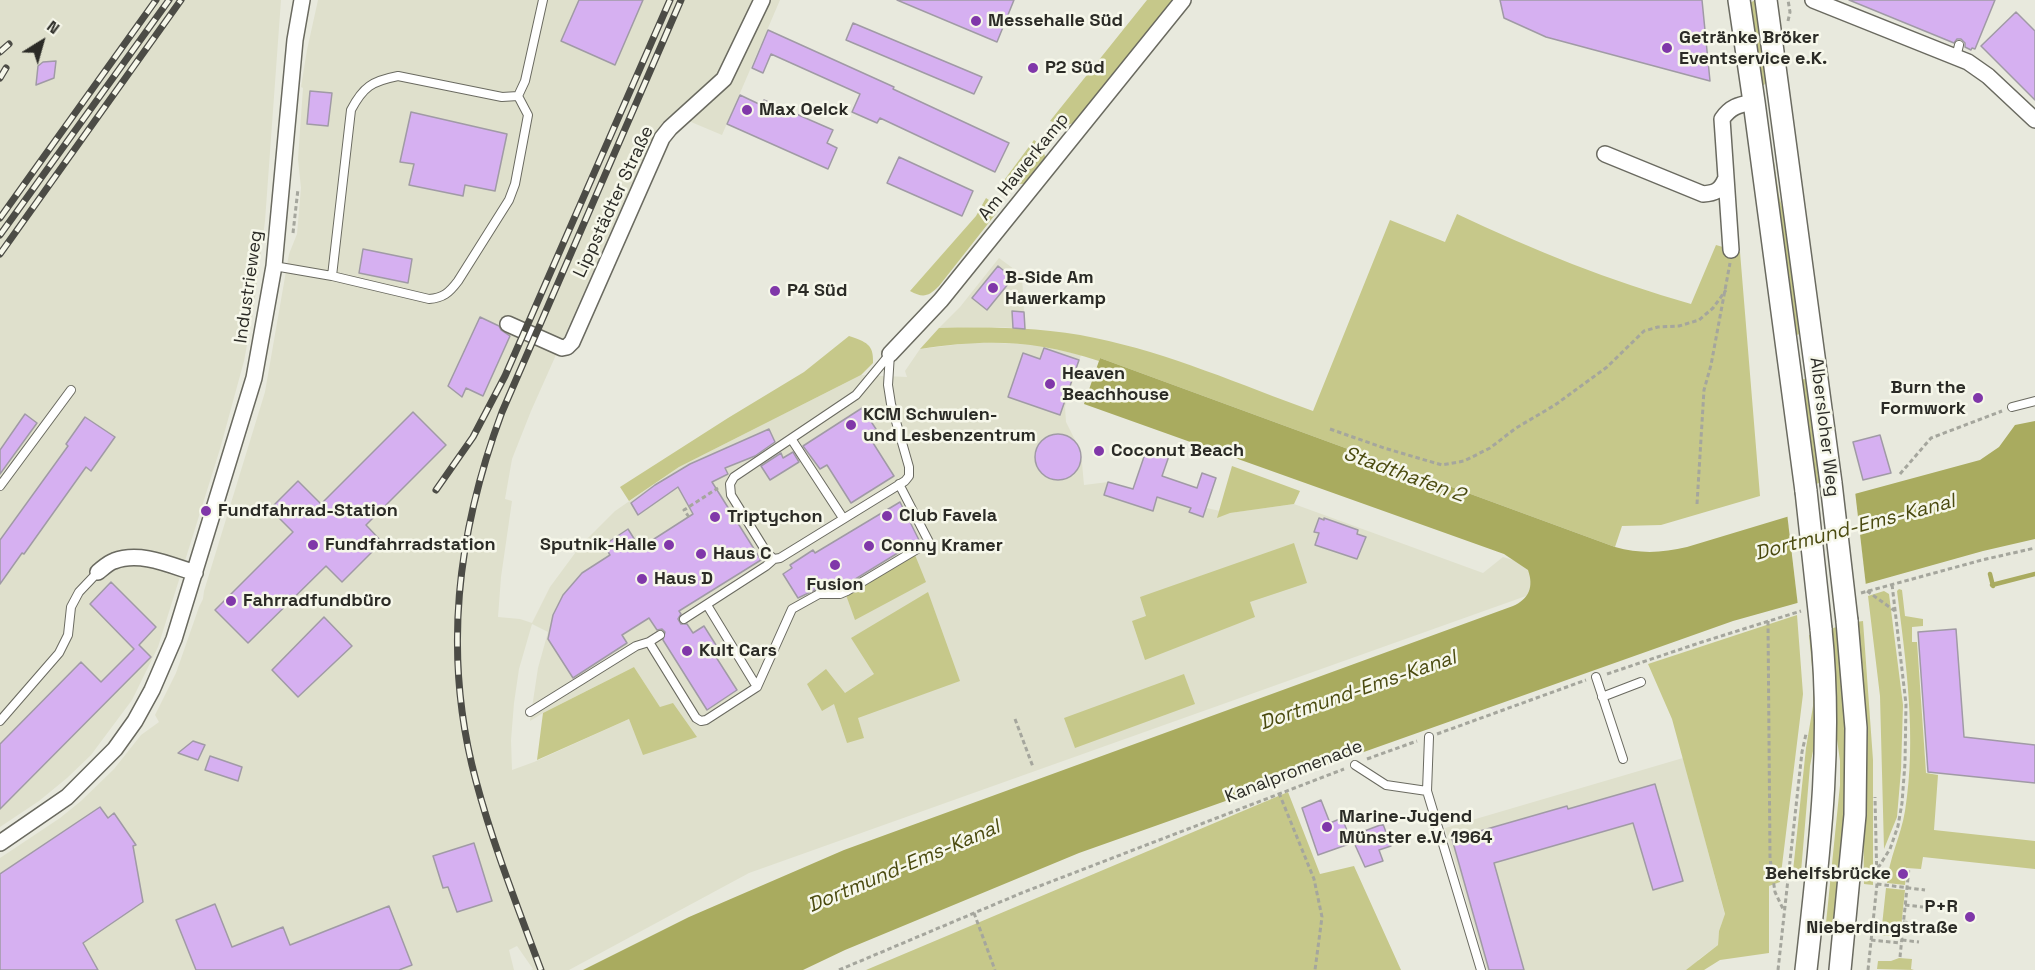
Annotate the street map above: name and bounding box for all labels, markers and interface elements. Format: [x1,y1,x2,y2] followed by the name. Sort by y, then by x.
[988,10,1123,32] place label: Messehalle Süd
[12,12,72,72] north arrow
[969,14,983,28] marker: Messehalle Süd
[43,16,64,39] text: N
[1679,27,1827,70] place label: Getränke Bröker Eventservice e.K.
[1660,41,1674,55] marker: Getränke Bröker Eventservice e.K.
[1045,57,1105,79] place label: P2 Süd
[1026,61,1040,75] marker: P2 Süd
[759,99,849,121] place label: Max Oelck
[740,103,754,117] marker: Max Oelck
[974,109,1074,225] street label: Am Hawerkamp
[569,123,659,281] street label: Lippstädter Straße
[230,229,268,345] street label: Industrieweg
[1005,267,1106,310] place label: B-Side Am Hawerkamp
[787,280,847,302] place label: P4 Süd
[986,281,1000,295] marker: B-Side Am Hawerkamp
[768,284,782,298] marker: P4 Süd
[1805,356,1843,498] street label: Albersloher Weg
[1062,363,1169,406] place label: Heaven Beachhouse
[1043,377,1057,391] marker: Heaven Beachhouse
[1881,377,1966,420] place label: Burn the Formwork
[1971,391,1985,405] marker: Burn the Formwork
[863,404,1036,446] place label: KCM Schwulen- und Lesbenzentrum
[844,418,858,432] marker: KCM Schwulen- und Lesbenzentrum
[1111,440,1244,462] place label: Coconut Beach
[1340,442,1468,508] water label: Stadthafen 2
[1092,444,1106,458] marker: Coconut Beach
[1752,490,1958,566] water label: Dortmund-Ems-Kanal
[218,500,398,522] place label: Fundfahrrad-Station
[199,504,213,518] marker: Fundfahrrad-Station
[899,505,997,527] place label: Club Favela
[727,506,823,528] place label: Triptychon
[880,509,894,523] marker: Club Favela
[708,510,722,524] marker: Triptychon
[325,534,496,556] place label: Fundfahrradstation
[540,534,657,556] place label: Sputnik-Halle
[881,535,1003,557] place label: Conny Kramer
[306,538,320,552] marker: Fundfahrradstation
[662,538,676,552] marker: Sputnik-Halle
[862,539,876,553] marker: Conny Kramer
[713,543,772,565] place label: Haus C
[694,547,708,561] marker: Haus C
[828,558,842,572] marker: Fusion
[654,568,713,590] place label: Haus D
[635,572,649,586] marker: Haus D
[806,574,864,596] place label: Fusion
[243,590,392,612] place label: Fahrradfundbüro
[224,594,238,608] marker: Fahrradfundbüro
[699,640,777,662] place label: Kult Cars
[680,644,694,658] marker: Kult Cars
[1257,646,1459,736] water label: Dortmund-Ems-Kanal
[1222,736,1366,808] street label: Kanalpromenade
[1339,806,1492,848] place label: Marine-Jugend Münster e.V. 1964
[804,816,1004,918] water label: Dortmund-Ems-Kanal
[1320,820,1334,834] marker: Marine-Jugend Münster e.V. 1964
[1765,863,1891,885] place label: Behelfsbrücke
[1896,867,1910,881] marker: Behelfsbrücke
[1806,896,1958,938] place label: P+R Nieberdingstraße
[1963,910,1977,924] marker: P+R Nieberdingstraße

